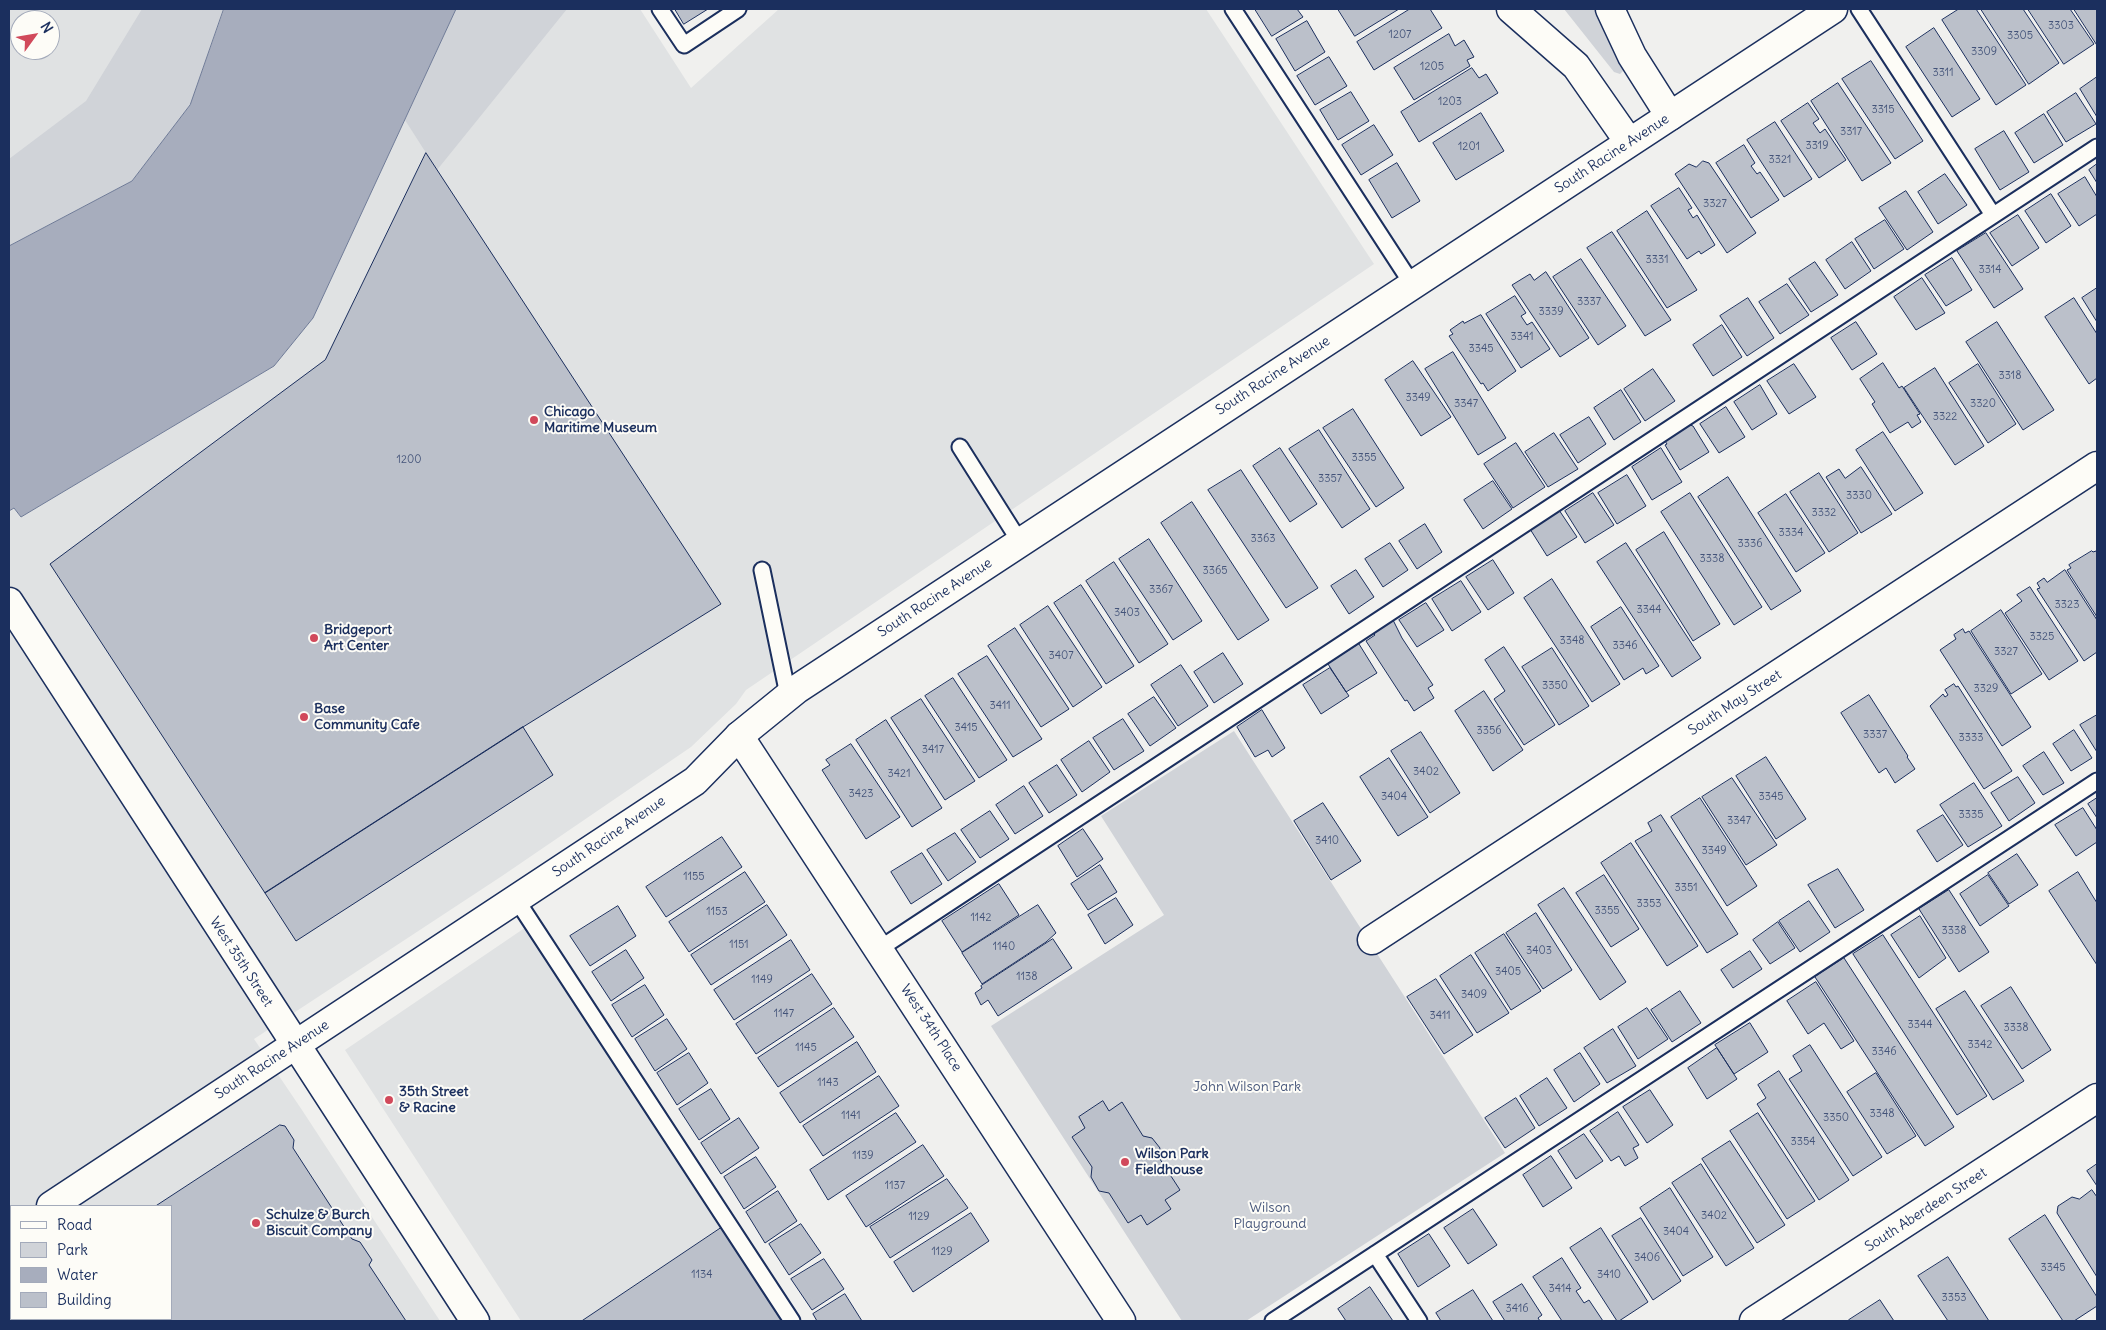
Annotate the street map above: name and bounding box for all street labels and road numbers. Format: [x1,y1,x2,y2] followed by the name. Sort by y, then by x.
[1552,111,1672,197] street label: South Racine Avenue
[1213,333,1333,419] street label: South Racine Avenue
[875,555,995,641] street label: South Racine Avenue
[1685,667,1785,739] street label: South May Street
[549,793,669,881] street label: South Racine Avenue
[206,914,276,1010] street label: West 35th Street
[897,981,965,1075] street label: West 34th Place
[212,1017,332,1103] street label: South Racine Avenue
[1862,1164,1990,1256] street label: South Aberdeen Street

